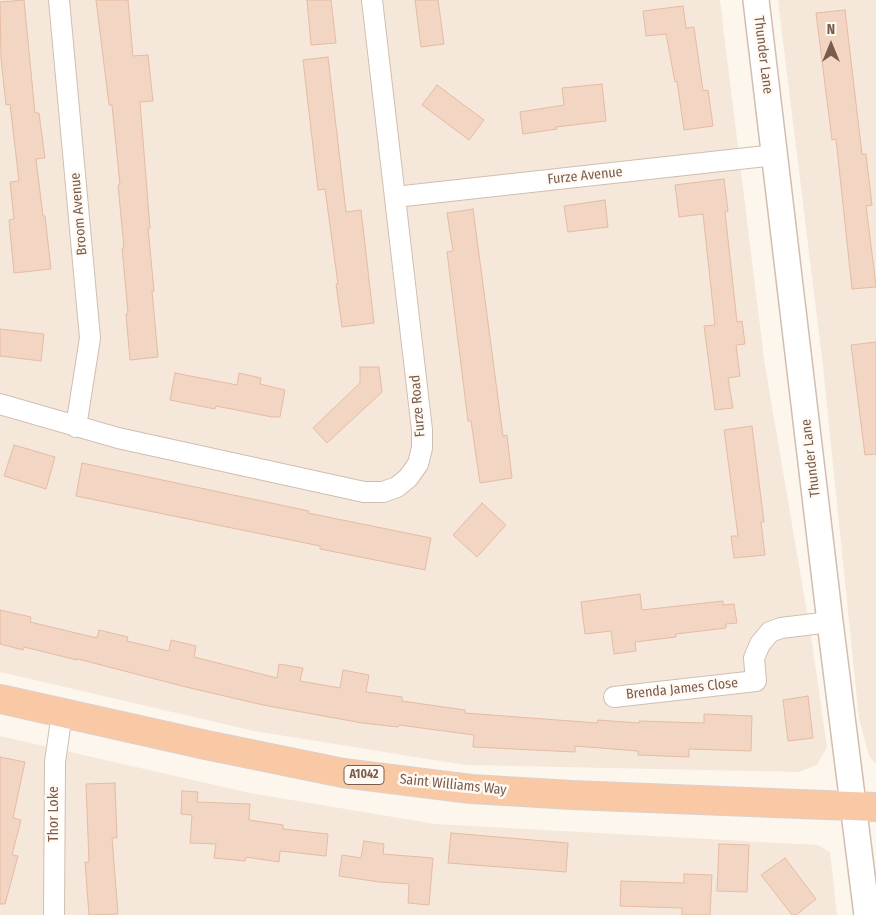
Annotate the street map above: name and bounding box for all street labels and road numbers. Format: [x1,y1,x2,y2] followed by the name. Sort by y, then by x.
[750,15,776,95] street label: Thunder Lane
[547,164,623,188] street label: Furze Avenue
[67,172,91,256] street label: Broom Avenue
[407,374,429,438] street label: Furze Road
[798,418,824,498] street label: Thunder Lane
[625,675,739,703] street label: Brenda James Close
[344,766,384,784] road number: A1042
[399,771,507,799] street label: Saint Williams Way
[46,786,62,842] street label: Thor Loke

